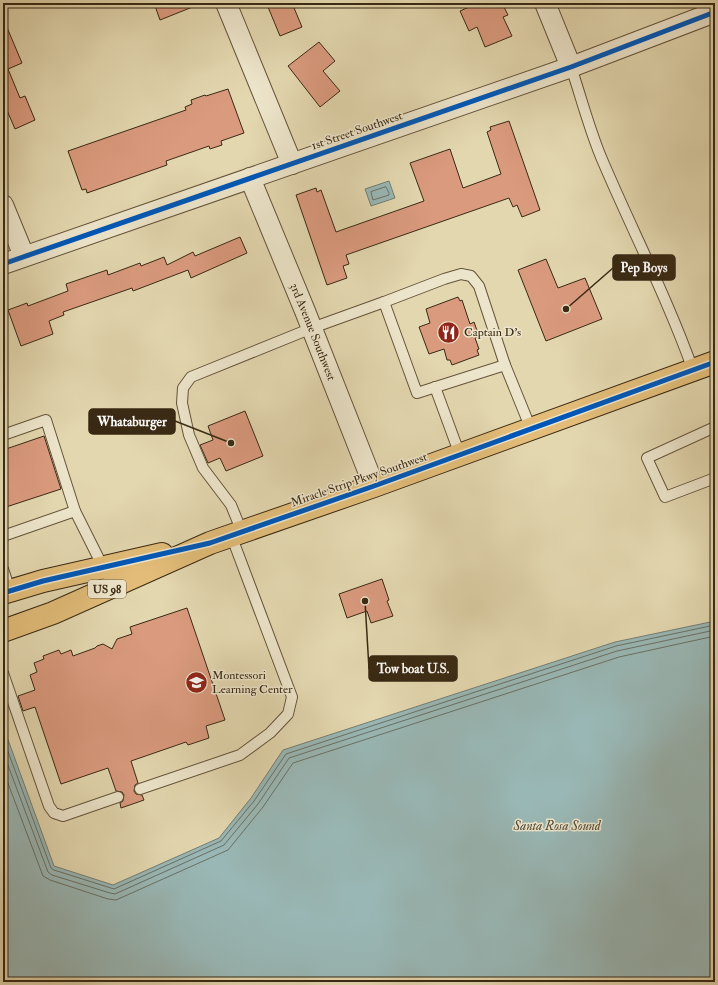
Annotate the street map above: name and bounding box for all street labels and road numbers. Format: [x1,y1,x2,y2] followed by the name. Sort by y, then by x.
[310,108,405,154] street label: 1st Street Southwest
[287,281,339,383] street label: 3rd Avenue Southwest
[289,450,429,510] street label: Miracle Strip Pkwy Southwest
[88,580,126,598] road number: US 98

